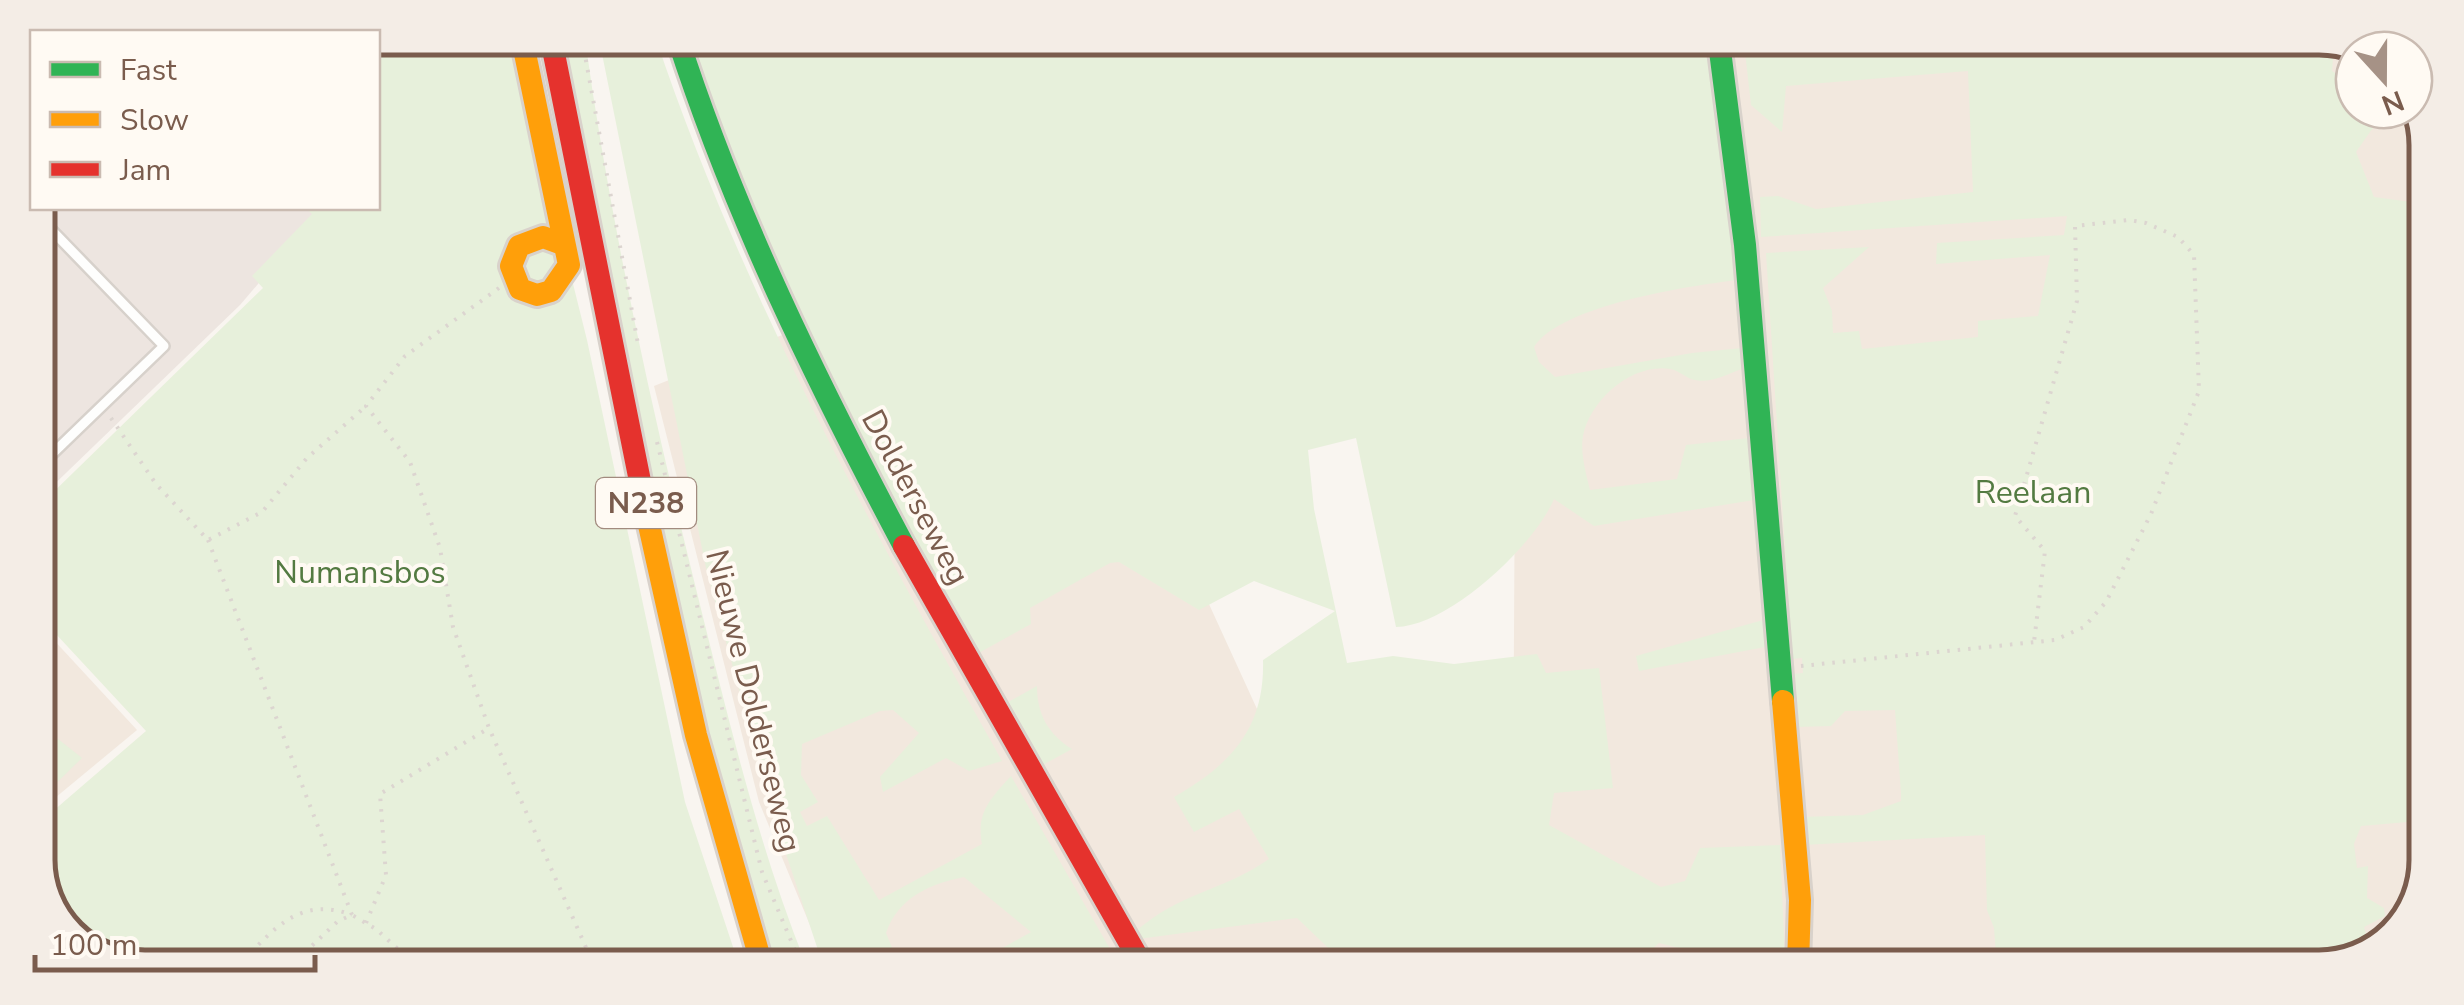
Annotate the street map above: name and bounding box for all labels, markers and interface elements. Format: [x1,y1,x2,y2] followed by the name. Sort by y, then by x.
[30,30,380,210] legend
[2334,30,2434,130] north arrow
[120,50,177,91] text: Fast
[2376,81,2409,124] text: N
[120,100,189,141] text: Slow
[119,150,171,191] text: Jam
[851,402,980,592] street label: Dolderseweg
[1975,471,2091,514] park label: Reelaan
[596,478,696,528] road number: N238
[695,545,812,857] street label: Nieuwe Dolderseweg
[274,551,446,594] park label: Numansbos
[35,910,315,972] scale bar
[50,925,137,966] text: 100 m

